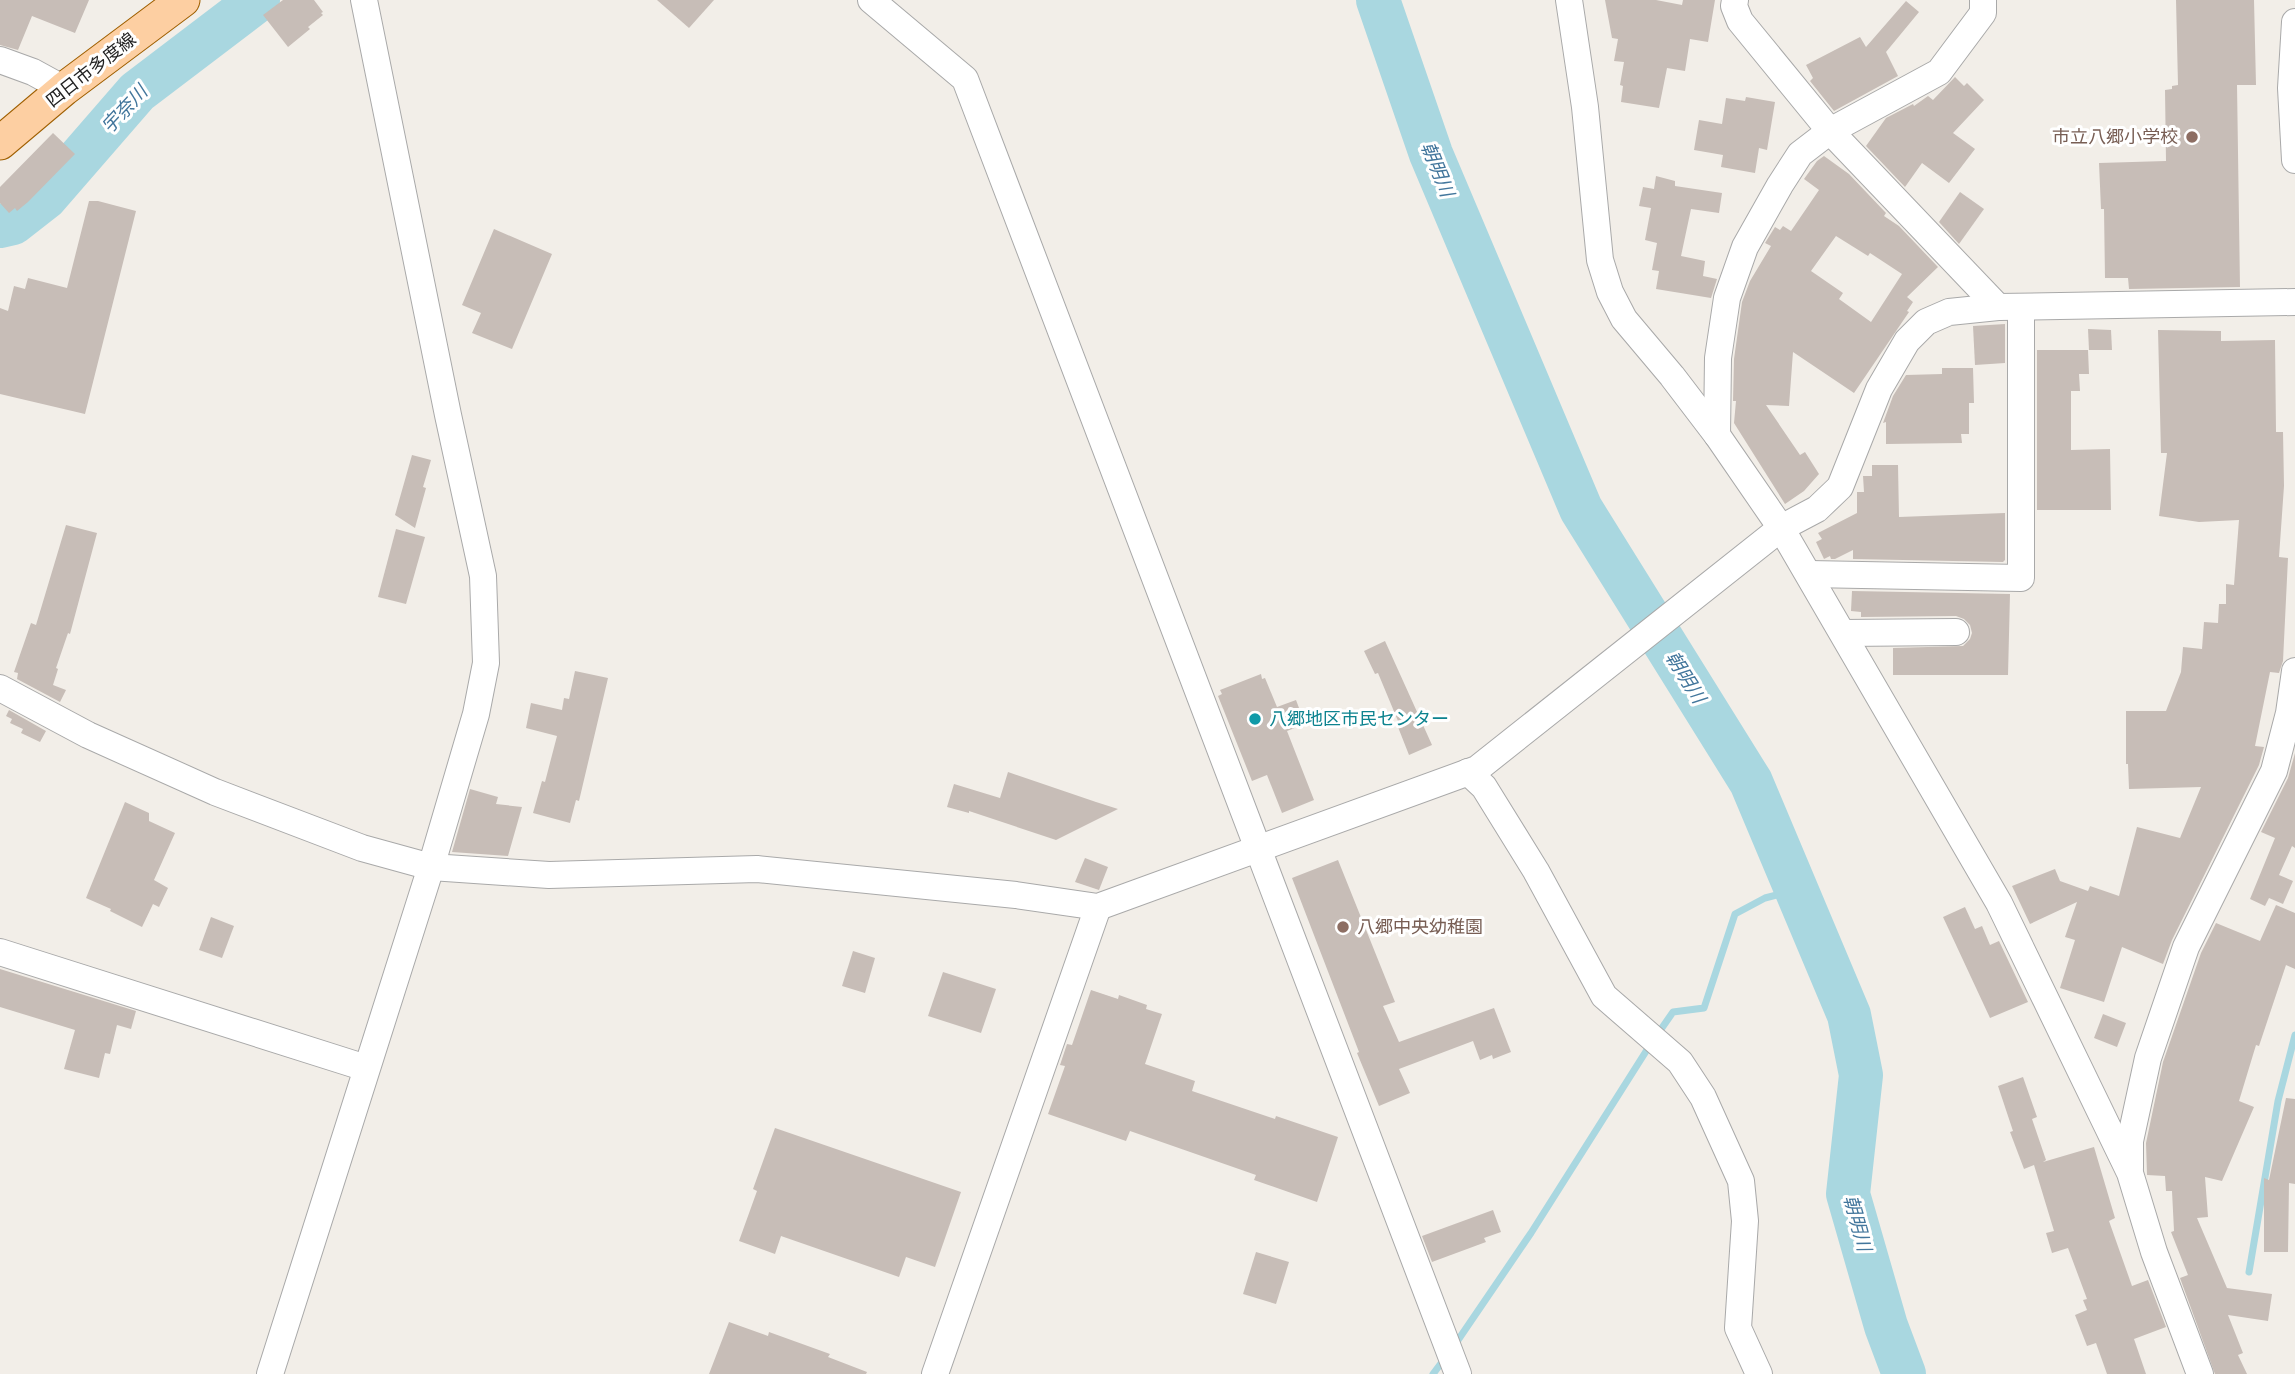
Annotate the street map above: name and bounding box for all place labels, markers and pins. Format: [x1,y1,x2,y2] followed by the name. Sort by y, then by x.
[2052,124,2178,149] place label: 市立八郷小学校
[2184,129,2200,145] marker: 市立八郷小学校
[1269,706,1449,731] place label: 八郷地区市民センター
[1247,711,1263,727] marker: 八郷地区市民センター
[1357,914,1483,939] place label: 八郷中央幼稚園
[1335,919,1351,935] marker: 八郷中央幼稚園

